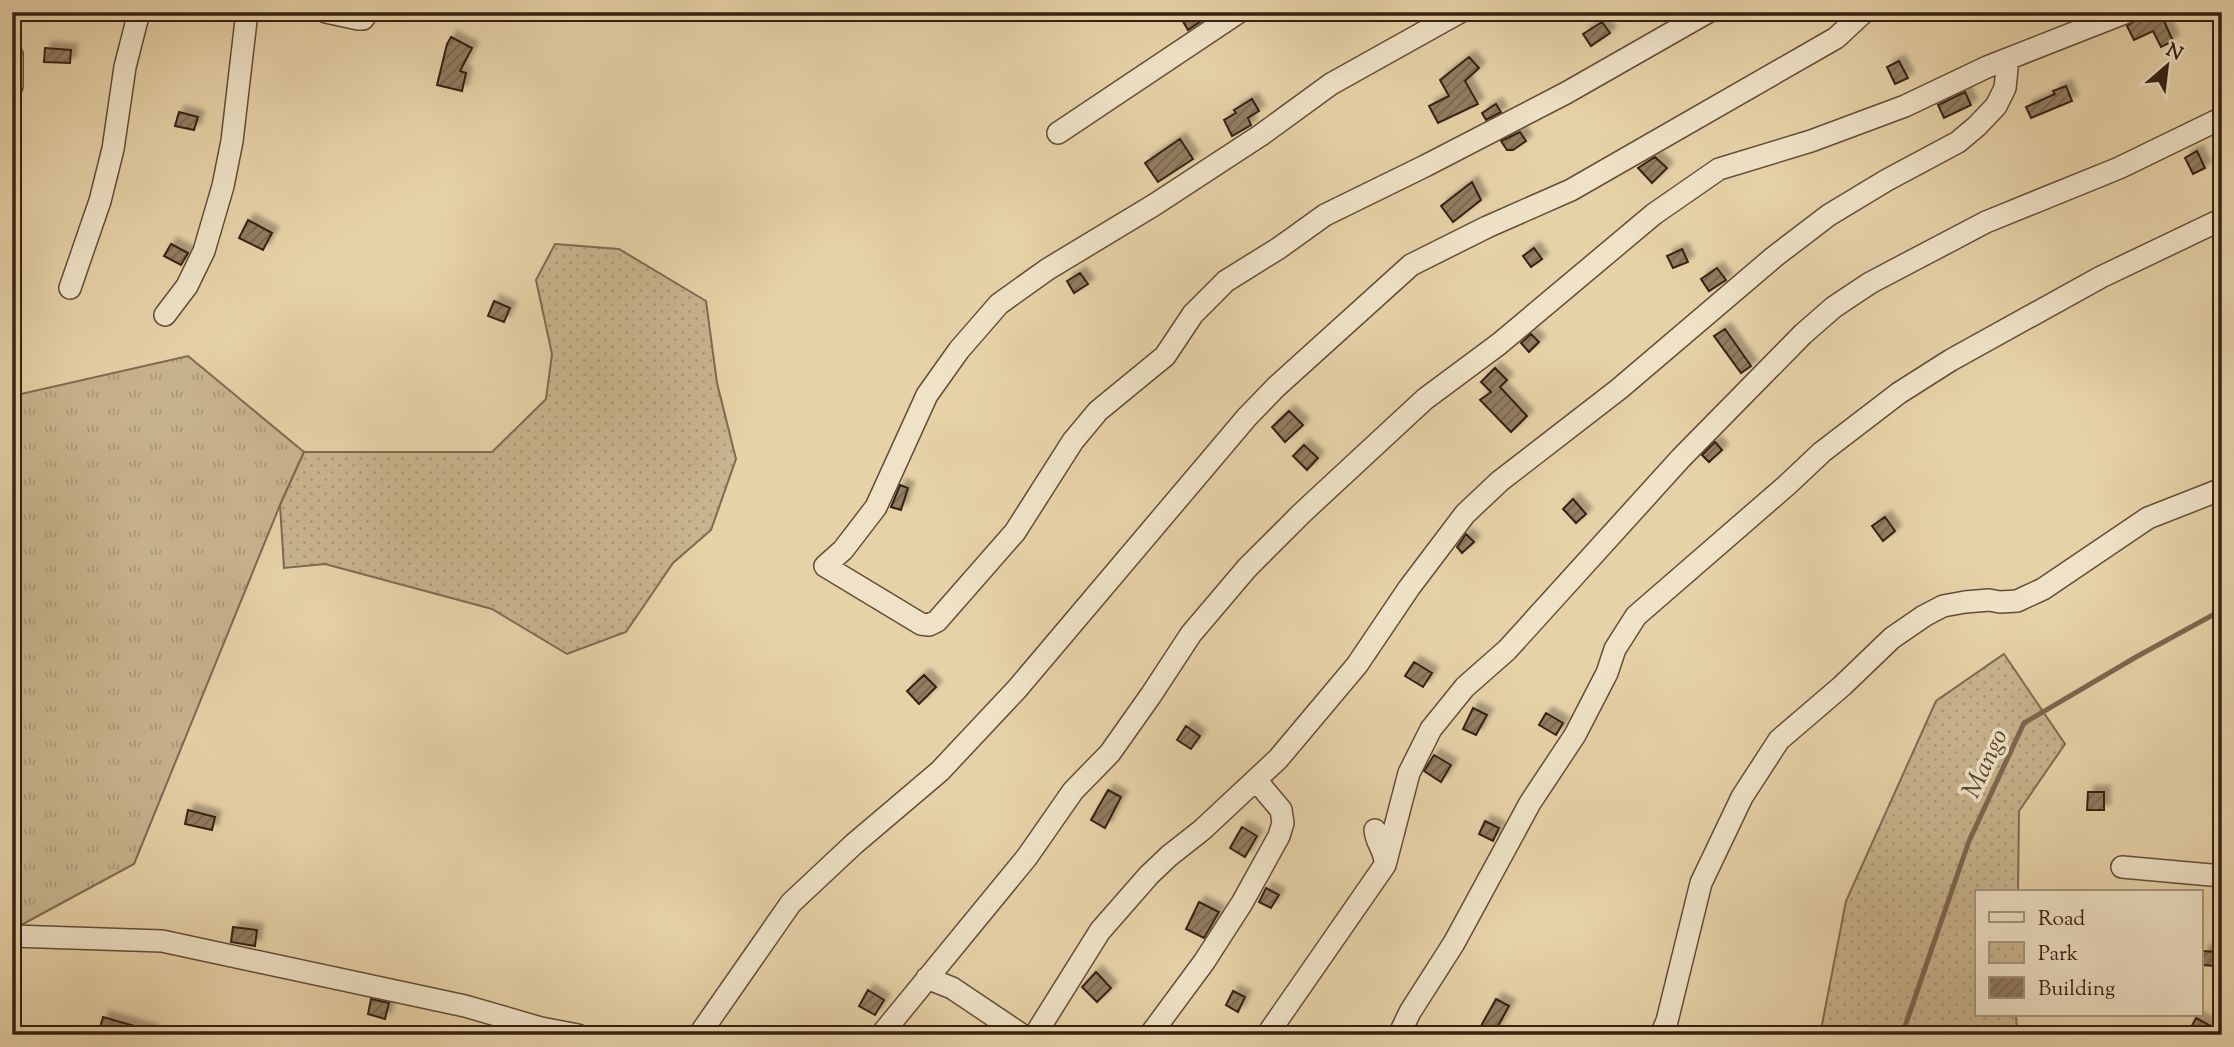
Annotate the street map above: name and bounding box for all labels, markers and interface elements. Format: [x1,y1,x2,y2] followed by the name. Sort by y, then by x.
[2132,32,2202,102] north arrow
[2161,38,2187,69] text: N
[1954,723,2018,805] water label: Mango
[1975,890,2202,1016] legend
[2038,905,2085,935] text: Road
[2038,940,2079,970] text: Park
[2038,975,2115,1005] text: Building

